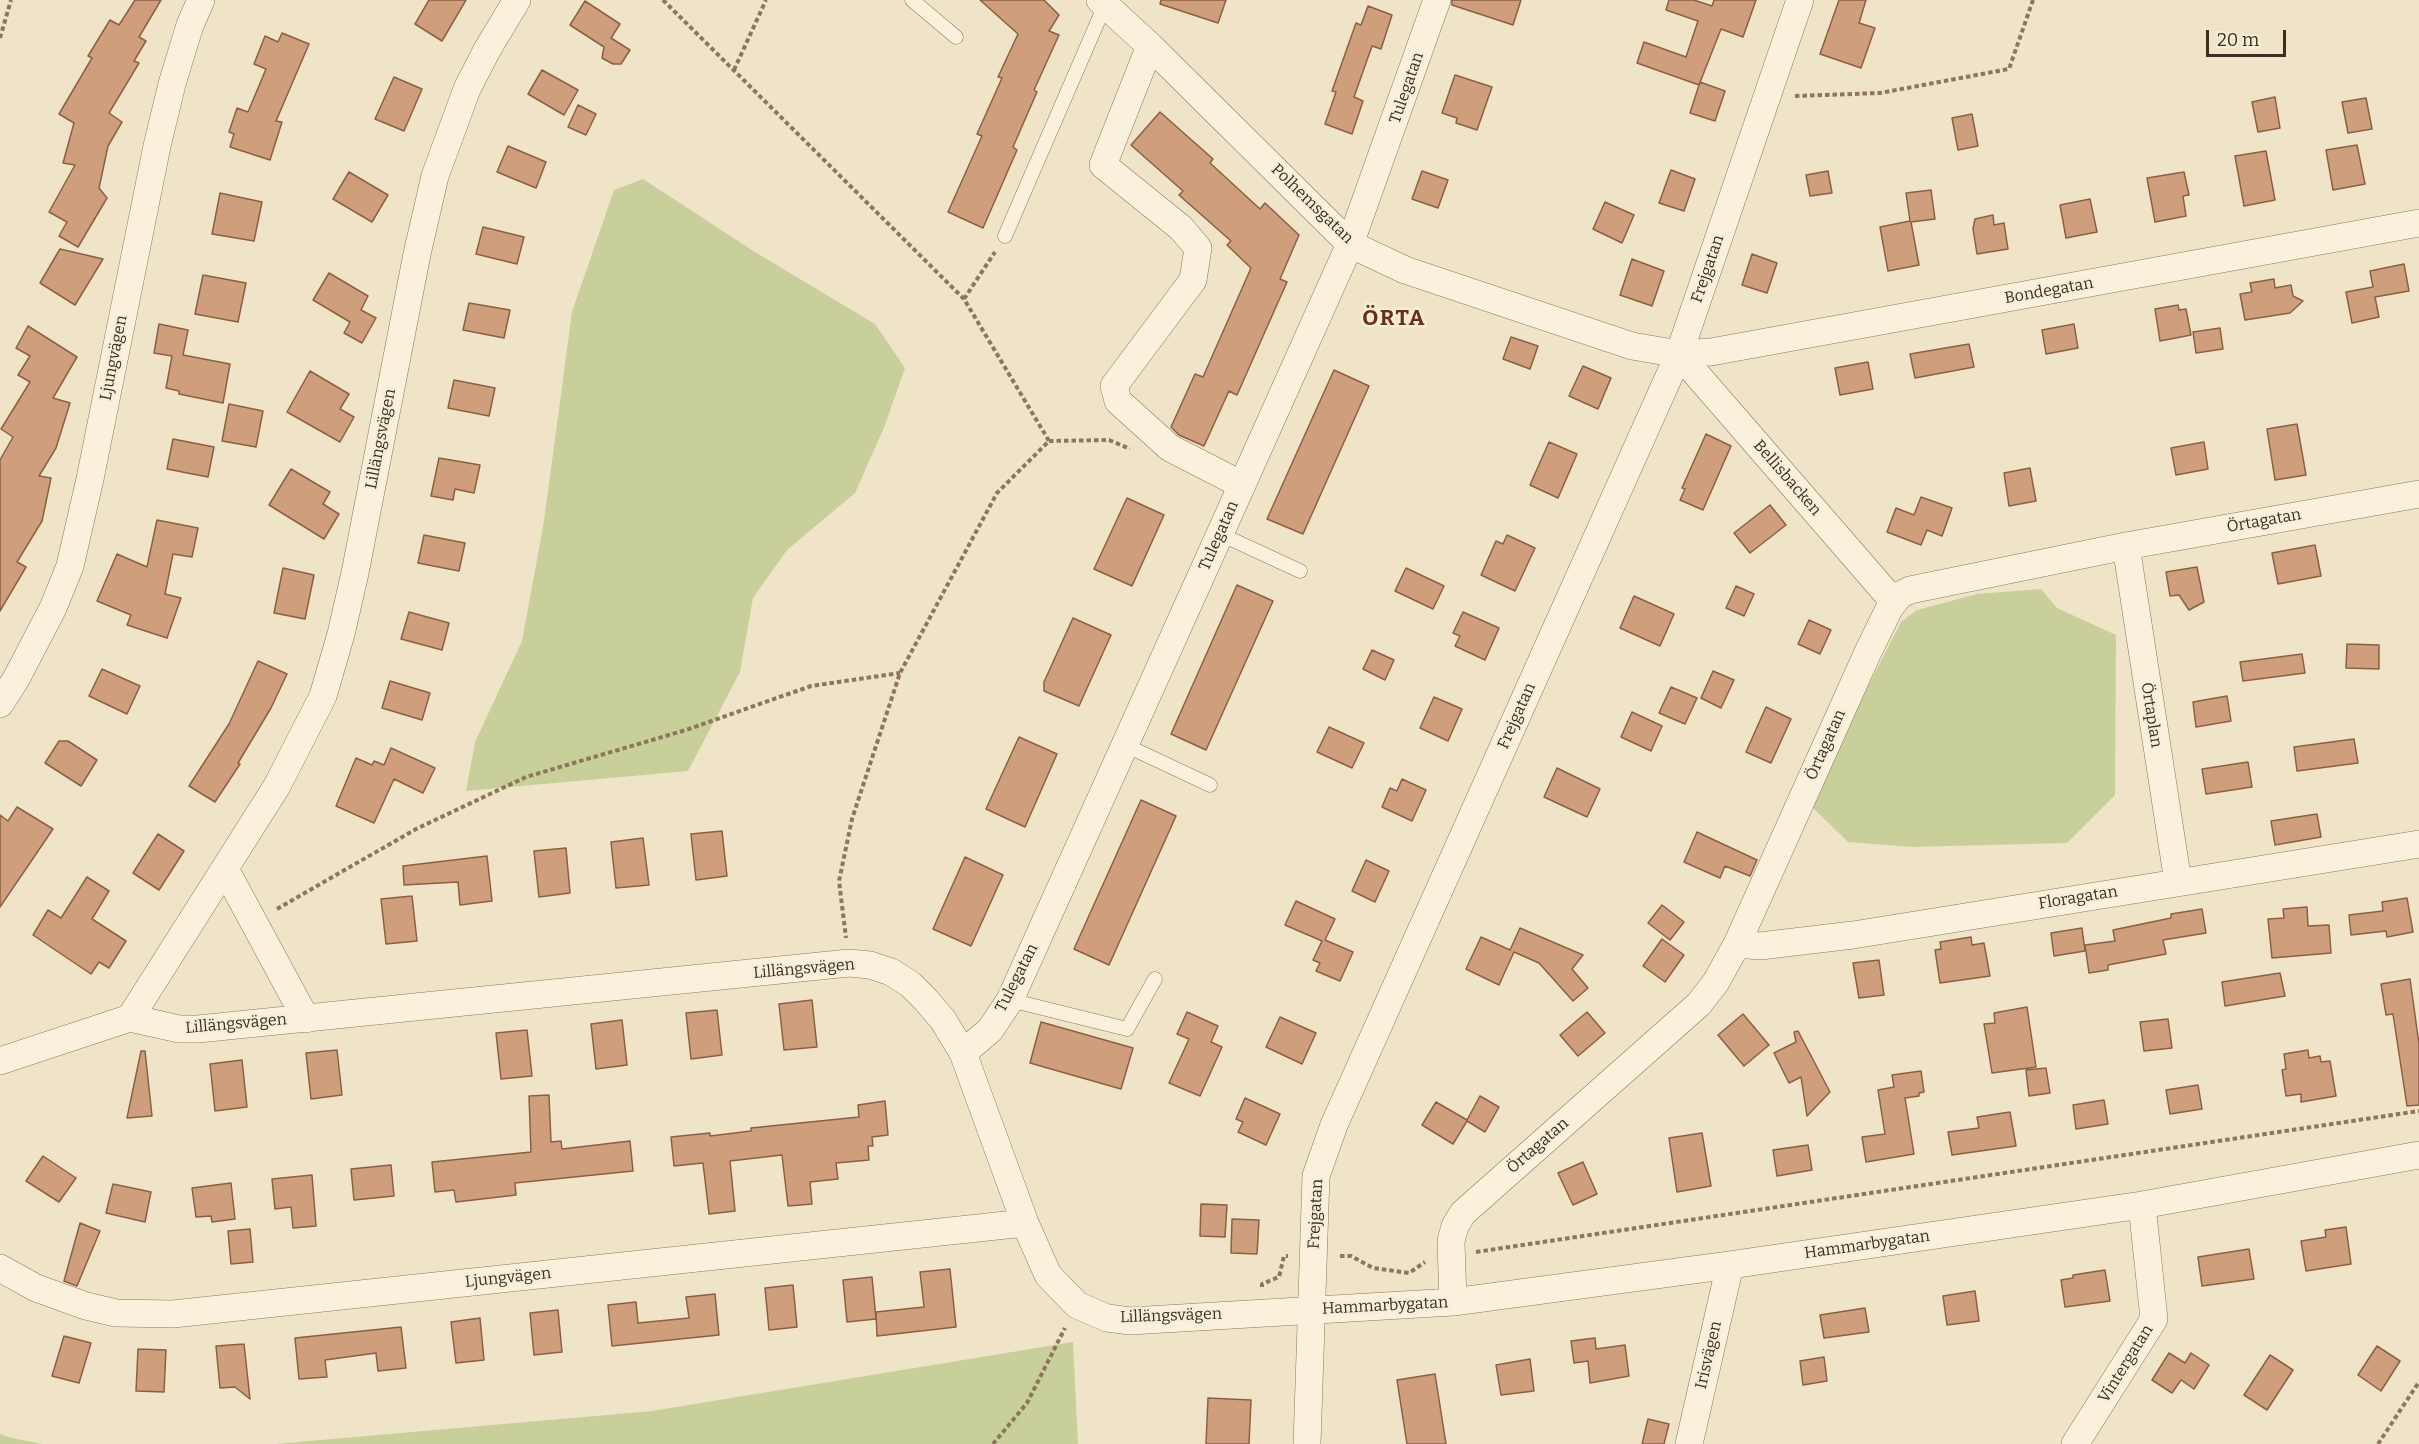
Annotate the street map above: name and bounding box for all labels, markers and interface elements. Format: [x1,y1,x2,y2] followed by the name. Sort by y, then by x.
[2209,18,2288,56] scale bar
[2217,29,2259,51] text: 20 m
[1386,50,1428,126] street label: Tulegatan
[1267,160,1357,248] street label: Polhemsgatan
[1687,233,1729,305] street label: Frejgatan
[2003,274,2095,308] street label: Bondegatan
[1362,306,1426,332] district label: ÖRTA
[96,314,132,402] street label: Ljungvägen
[362,387,400,491] street label: Lillängsvägen
[1749,436,1825,520] street label: Bellisbacken
[1195,498,1243,574] street label: Tulegatan
[2225,505,2303,537] street label: Örtagatan
[1494,680,1540,752] street label: Frejgatan
[2136,681,2166,749] street label: Örtaplan
[1802,707,1850,783] street label: Örtagatan
[2037,882,2119,914] street label: Floragatan
[992,941,1042,1015] street label: Tulegatan
[752,955,856,983] street label: Lillängsvägen
[184,1010,288,1038] street label: Lillängsvägen
[1503,1114,1573,1178] street label: Örtagatan
[1305,1178,1327,1250] street label: Frejgatan
[1803,1227,1931,1263] street label: Hammarbygatan
[464,1264,552,1292] street label: Ljungvägen
[1321,1293,1449,1319] street label: Hammarbygatan
[1120,1305,1222,1327] street label: Lillängsvägen
[1692,1319,1726,1391] street label: Irisvägen
[2094,1321,2158,1407] street label: Vintergatan

